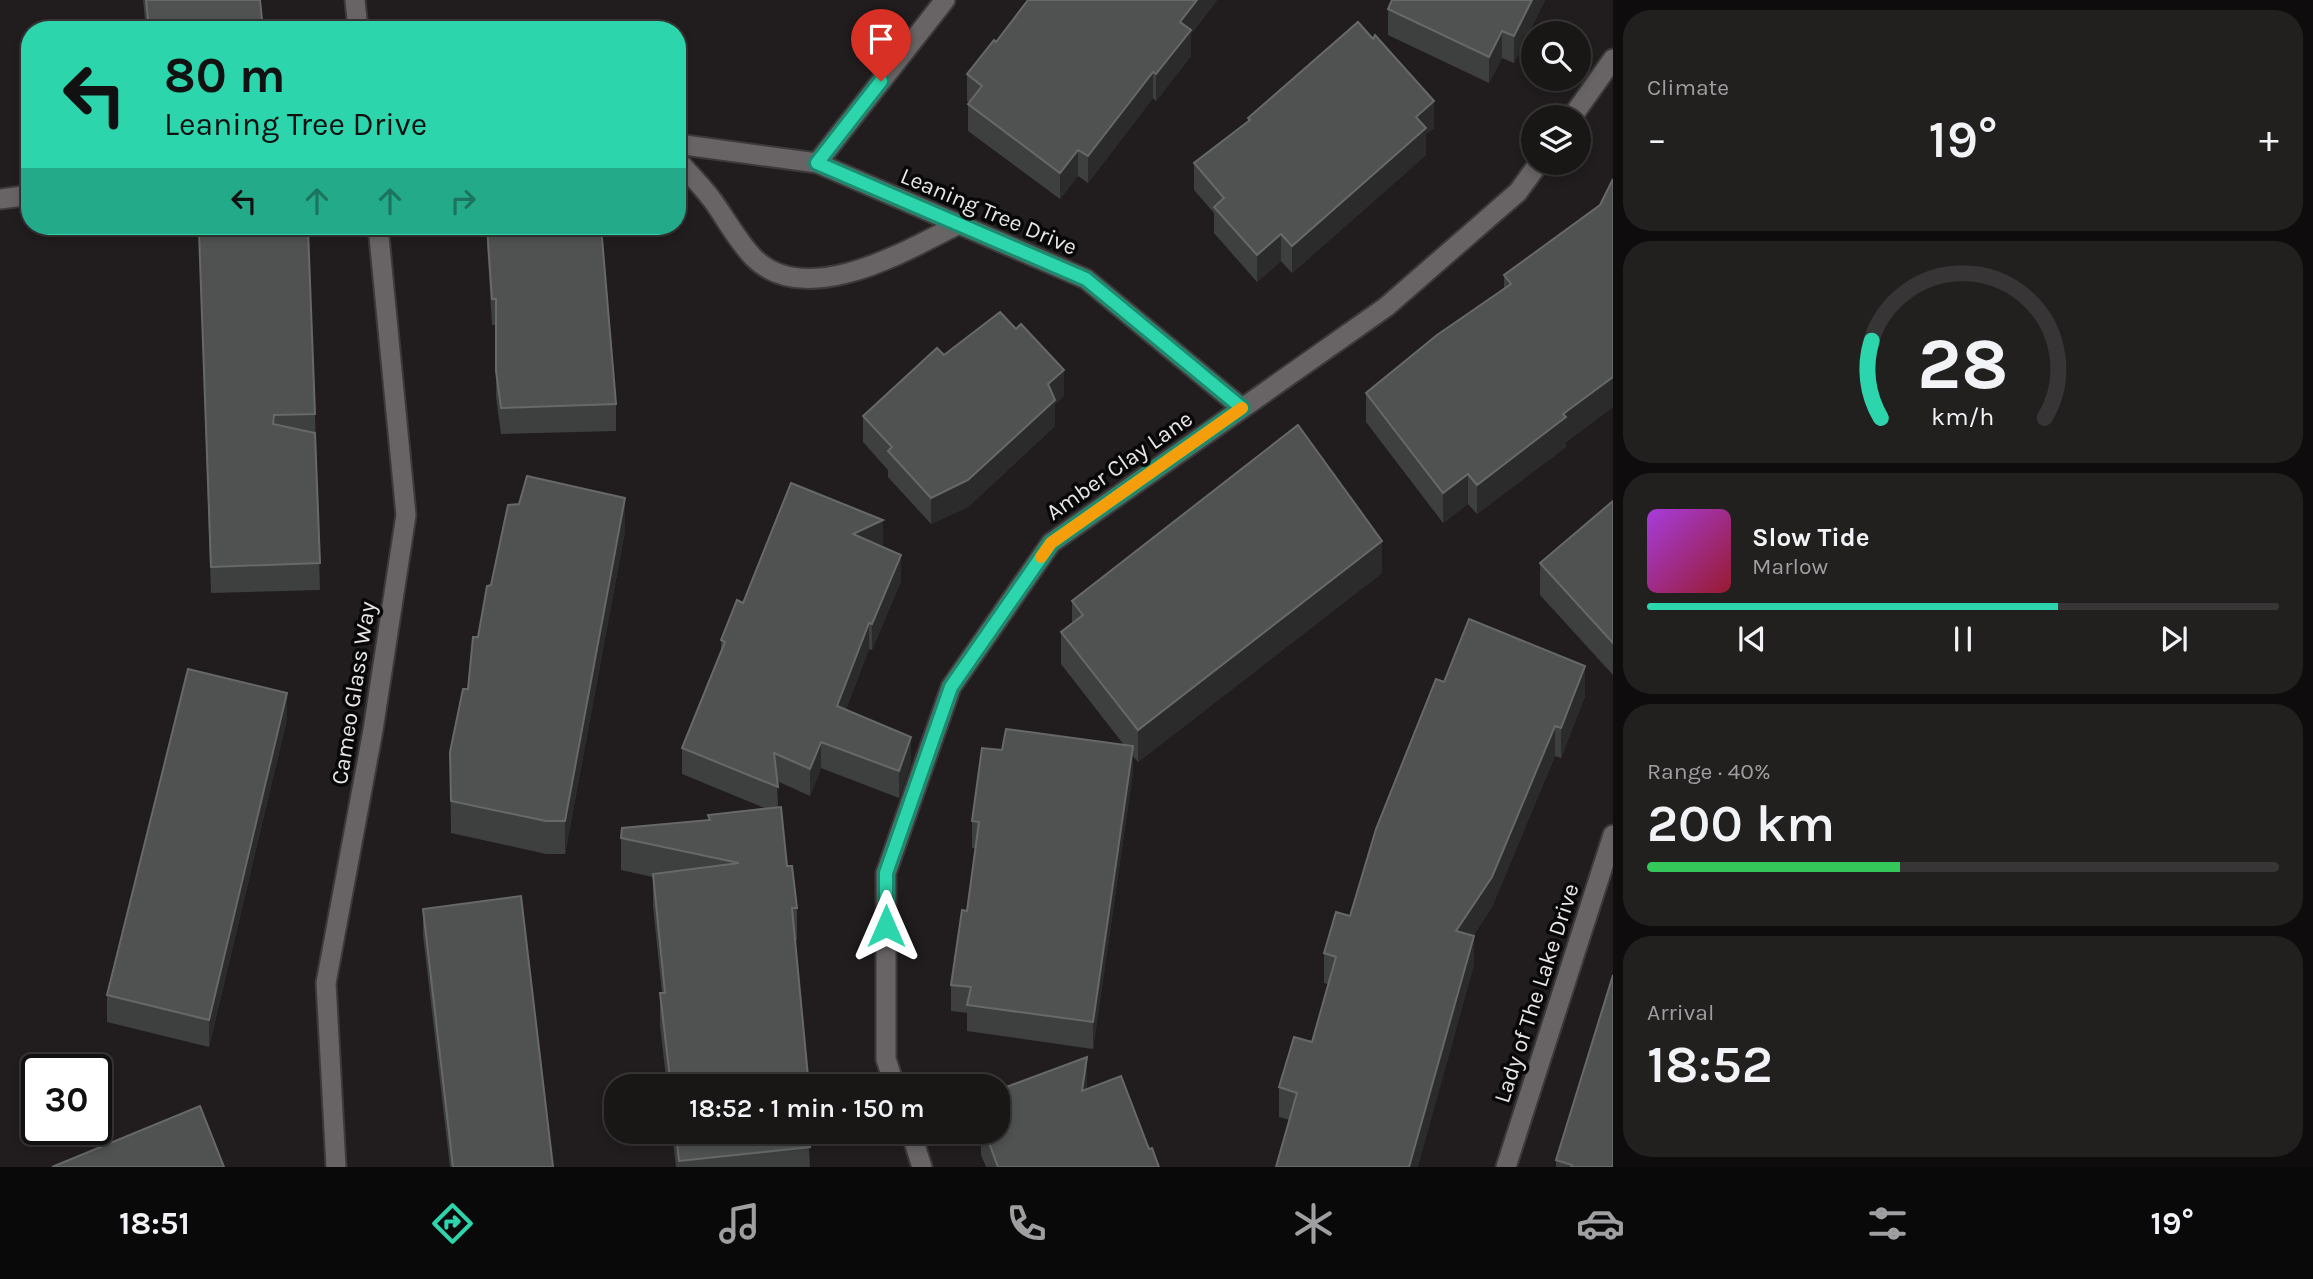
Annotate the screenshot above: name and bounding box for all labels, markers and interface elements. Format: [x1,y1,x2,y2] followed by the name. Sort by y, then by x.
[851,9,911,81] pin
[862,20,900,58] icon: arrive
[1521,21,1591,175] map controls
[1521,21,1591,91] button: search
[164,47,286,104] text: 80 m
[49,49,140,140] icon: left
[1647,74,1729,101] text: Climate
[1521,105,1591,175] button: layers
[164,106,427,143] text: Leaning Tree Drive
[1929,109,1997,170] text: 19°
[1647,117,1667,162] text: −
[2259,117,2279,162] text: +
[896,162,1081,261] street label: Leaning Tree Drive
[225,182,263,220] icon: left
[298,182,336,220] icon: ahead
[371,182,409,220] icon: ahead
[444,182,482,220] icon: right
[1917,322,2009,407] text: 28
[1931,402,1995,431] text: km/h
[1041,405,1198,526] street label: Amber Clay Lane
[1752,522,1870,553] text: Slow Tide
[1752,553,1828,580] text: Marlow
[326,599,381,786] street label: Cameo Glass Way
[1733,620,1771,658] icon: previous
[1944,620,1982,658] icon: pause
[2155,620,2193,658] icon: next
[1647,758,1771,785] text: Range · 40%
[1647,793,1835,854] text: 200 km
[1488,880,1585,1106] street label: Lady of The Lake Drive
[849,889,923,963] position arrow
[1647,999,1714,1026] text: Arrival
[1647,1034,1773,1095] text: 18:52
[21,1054,112,1145] speed limit sign: 30
[689,1093,925,1124] text: 18:52 · 1 min · 150 m
[428,1199,477,1248] icon: directions
[715,1199,764,1248] icon: music
[1002,1199,1051,1248] icon: phone
[1289,1199,1338,1248] icon: climate
[1576,1199,1625,1248] icon: car
[1863,1199,1912,1248] icon: filters
[119,1205,190,1242] text: 18:51
[2150,1205,2194,1242] text: 19°

